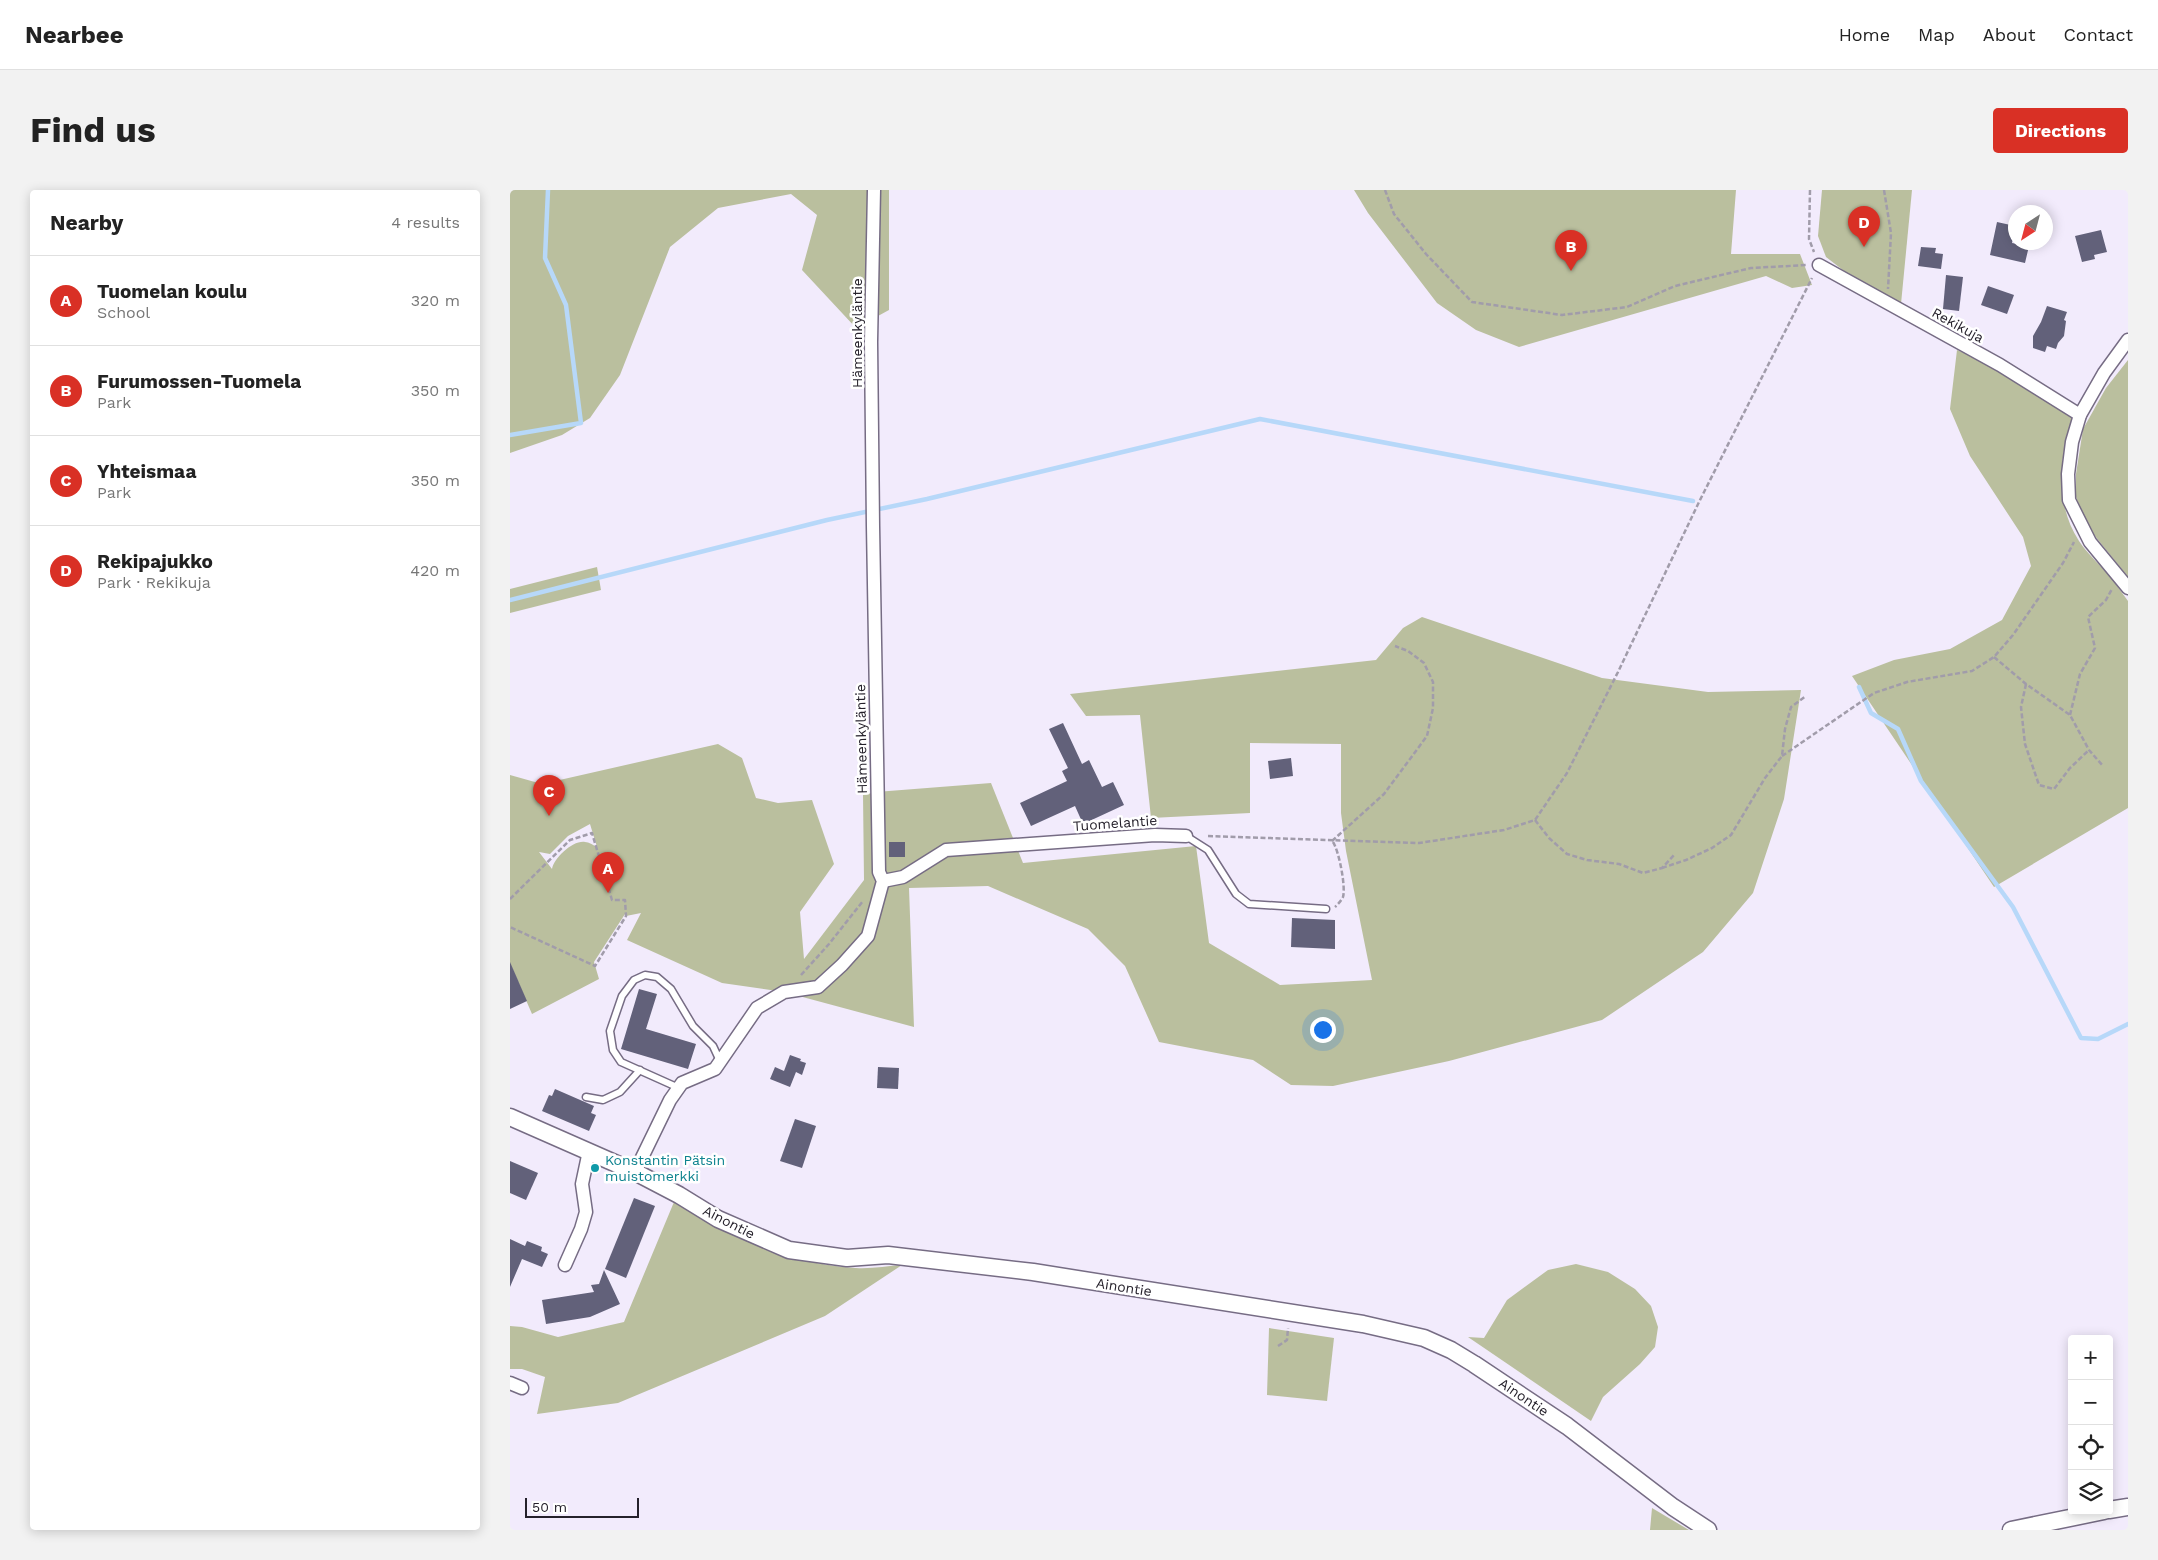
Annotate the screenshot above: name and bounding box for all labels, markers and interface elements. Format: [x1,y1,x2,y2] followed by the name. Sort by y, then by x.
[25,21,124,49] text: Nearbee
[1839,24,1890,45] text: Home
[1918,24,1955,45] text: Map
[1983,24,2035,45] text: About
[2063,24,2133,45] text: Contact
[1993,108,2128,153] button: Directions
[30,109,156,151] text: Find us
[2008,205,2053,250] north arrow
[1848,206,1880,247] pin: D
[50,210,123,235] text: Nearby
[391,213,460,232] text: 4 results
[1555,230,1587,271] pin: B
[849,278,865,388] street label: Hämeenkyläntie
[97,280,247,303] text: Tuomelan koulu
[61,291,71,310] text: A
[411,291,460,310] text: 320 m
[97,303,150,322] text: School
[1929,304,1987,346] street label: Rekikuja
[97,370,301,393] text: Furumossen-Tuomela
[61,381,71,400] text: B
[411,381,460,400] text: 350 m
[97,393,131,412] text: Park
[97,460,196,483] text: Yhteismaa
[61,471,71,490] text: C
[411,471,460,490] text: 350 m
[97,483,131,502] text: Park
[97,550,213,573] text: Rekipajukko
[60,561,72,580] text: D
[410,561,460,580] text: 420 m
[97,573,211,592] text: Park · Rekikuja
[852,684,870,794] street label: Hämeenkyläntie
[533,775,565,816] pin: C
[1072,812,1158,834] street label: Tuomelantie
[592,852,624,893] pin: A
[1310,1017,1336,1043] your location
[605,1152,725,1184] place label: Konstantin Pätsin muistomerkki
[589,1162,601,1174] marker: Konstantin Pätsin muistomerkki
[700,1202,758,1242] street label: Ainontie
[1095,1275,1153,1299] street label: Ainontie
[2068,1335,2113,1515] map controls
[2068,1335,2113,1380] button: +
[1496,1375,1552,1419] street label: Ainontie
[2068,1380,2113,1425] button: −
[2068,1425,2113,1470] button: locate
[2068,1470,2113,1515] button: layers
[525,1495,639,1518] scale bar
[532,1499,567,1515] text: 50 m

